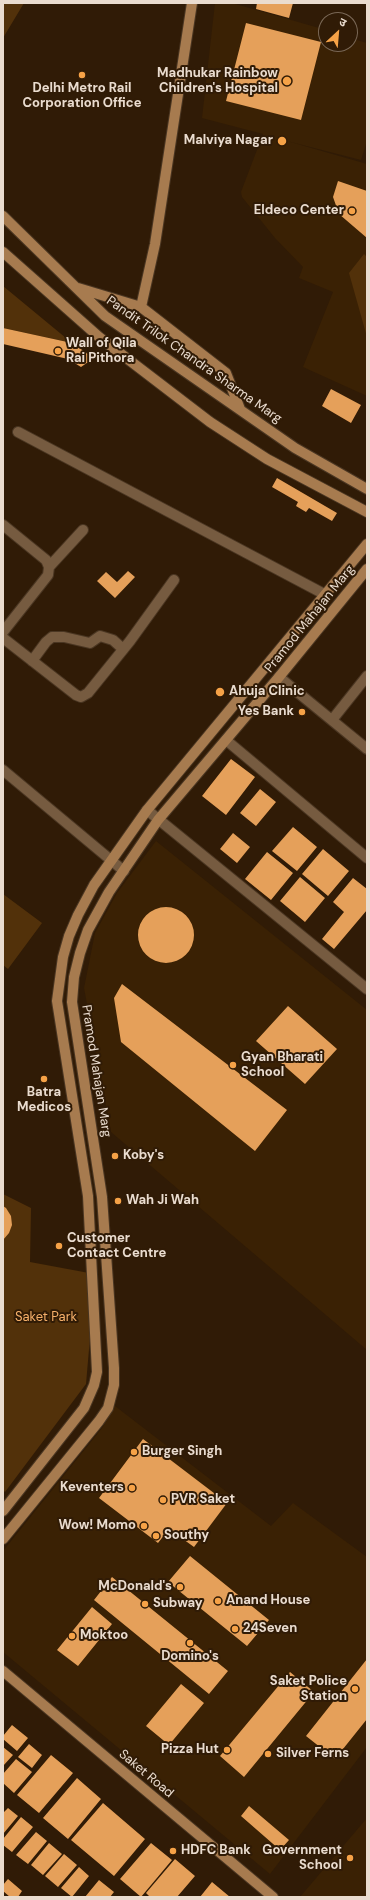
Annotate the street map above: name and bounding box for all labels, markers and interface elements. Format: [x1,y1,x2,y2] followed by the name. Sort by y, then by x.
[318,12,358,52] north arrow
[337,14,349,30] text: उ
[157,66,278,97] place label: Madhukar Rainbow Children's Hospital
[77,70,87,80] marker: Delhi Metro Rail Corporation Office
[281,75,293,87] marker: Madhukar Rainbow Children's Hospital
[22,81,142,112] place label: Delhi Metro Rail Corporation Office
[184,133,273,149] place label: Malviya Nagar
[276,135,288,147] marker: Malviya Nagar
[254,203,344,219] place label: Eldeco Center
[347,206,357,216] marker: Eldeco Center
[103,293,285,427] street label: Pandit Trilok Chandra Sharma Marg
[66,336,137,367] place label: Wall of Qila Rai Pithora
[53,346,63,356] marker: Wall of Qila Rai Pithora
[262,562,358,676] street label: Pramod Mahajan Marg
[229,684,305,700] place label: Ahuja Clinic
[214,686,226,698] marker: Ahuja Clinic
[238,704,294,720] place label: Yes Bank
[297,707,307,717] marker: Yes Bank
[78,1004,114,1138] street label: Pramod Mahajan Marg
[241,1050,323,1081] place label: Gyan Bharati School
[228,1060,238,1070] marker: Gyan Bharati School
[39,1074,49,1084] marker: Batra Medicos
[17,1085,71,1116] place label: Batra Medicos
[123,1148,164,1164] place label: Koby's
[110,1151,120,1161] marker: Koby's
[126,1193,199,1209] place label: Wah Ji Wah
[113,1196,123,1206] marker: Wah Ji Wah
[67,1231,166,1262] place label: Customer Contact Centre
[54,1241,64,1251] marker: Customer Contact Centre
[15,1310,77,1326] park label: Saket Park
[142,1444,222,1460] place label: Burger Singh
[129,1447,139,1457] marker: Burger Singh
[60,1480,124,1496] place label: Keventers
[127,1483,137,1493] marker: Keventers
[171,1492,235,1508] place label: PVR Saket
[158,1495,168,1505] marker: PVR Saket
[58,1518,136,1534] place label: Wow! Momo
[139,1521,149,1531] marker: Wow! Momo
[164,1528,209,1544] place label: Southy
[151,1531,161,1541] marker: Southy
[98,1579,172,1595] place label: McDonald's
[175,1582,185,1592] marker: McDonald's
[226,1593,310,1609] place label: Anand House
[153,1596,203,1612] place label: Subway
[213,1596,223,1606] marker: Anand House
[140,1599,150,1609] marker: Subway
[243,1621,297,1637] place label: 24Seven
[230,1624,240,1634] marker: 24Seven
[80,1628,128,1644] place label: Moktoo
[67,1631,77,1641] marker: Moktoo
[185,1638,195,1648] marker: Domino's
[161,1649,219,1665] place label: Domino's
[270,1674,347,1705] place label: Saket Police Station
[350,1684,360,1694] marker: Saket Police Station
[161,1742,219,1758] place label: Pizza Hut
[222,1745,232,1755] marker: Pizza Hut
[276,1746,349,1762] place label: Silver Ferns
[115,1747,177,1801] street label: Saket Road
[263,1749,273,1759] marker: Silver Ferns
[181,1843,251,1859] place label: HDFC Bank
[262,1843,342,1874] place label: Government School
[168,1846,178,1856] marker: HDFC Bank
[345,1853,355,1863] marker: Government School

